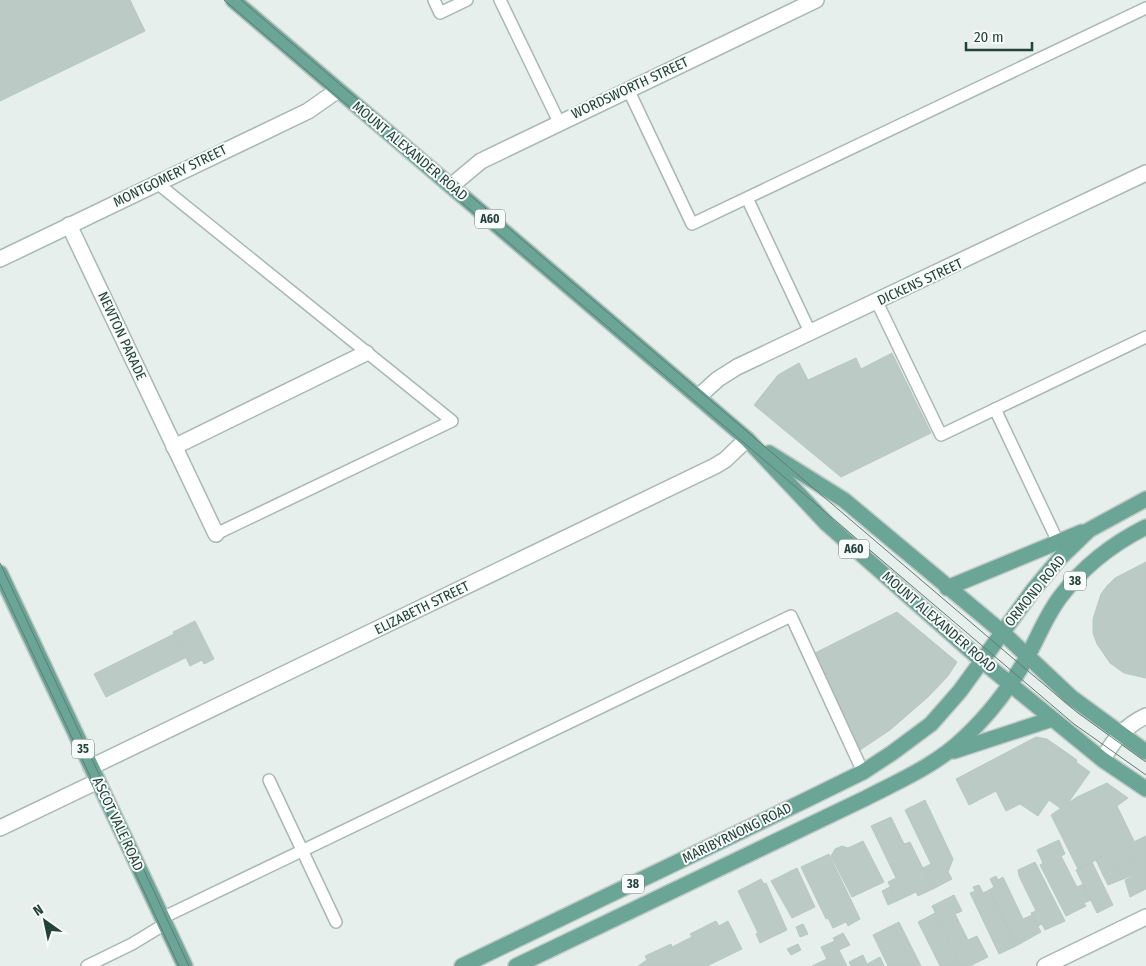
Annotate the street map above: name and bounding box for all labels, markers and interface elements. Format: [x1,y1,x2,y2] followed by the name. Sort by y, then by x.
[966,20,1032,52] scale bar
[974,28,1004,46] text: 20 m
[569,53,692,123] street label: WORDSWORTH STREET
[349,98,471,204] street label: MOUNT ALEXANDER ROAD
[110,141,230,211] street label: MONTGOMERY STREET
[475,210,505,228] road number: A60
[875,255,966,309] street label: DICKENS STREET
[94,289,150,383] street label: NEWTON PARADE
[839,540,869,558] road number: A60
[1001,552,1069,630] street label: ORMOND ROAD
[879,568,999,676] street label: MOUNT ALEXANDER ROAD
[1064,572,1086,590] road number: 38
[372,578,473,638] street label: ELIZABETH STREET
[72,740,94,759] road number: 35
[89,775,147,873] street label: ASCOT VALE ROAD
[680,799,794,867] street label: MARIBYRNONG ROAD
[622,874,644,894] road number: 38
[20,896,70,946] north arrow
[30,901,46,920] text: N

